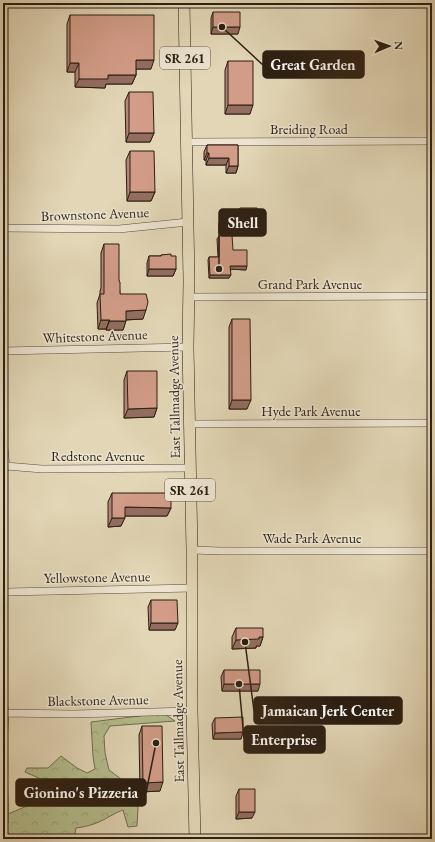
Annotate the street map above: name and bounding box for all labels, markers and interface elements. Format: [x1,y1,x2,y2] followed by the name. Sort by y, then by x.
[369,26,409,66] north arrow
[392,41,406,50] text: N
[160,47,210,69] road number: SR 261
[263,51,364,78] callout: Great Garden
[271,55,356,74] text: Great Garden
[270,120,349,138] street label: Breiding Road
[41,203,150,225] street label: Brownstone Avenue
[219,209,266,236] callout: Shell
[228,213,259,232] text: Shell
[258,275,363,293] street label: Grand Park Avenue
[42,325,148,347] street label: Whitestone Avenue
[164,335,184,459] street label: East Tallmadge Avenue
[261,402,361,420] street label: Hyde Park Avenue
[51,447,146,465] street label: Redstone Avenue
[165,479,215,501] road number: SR 261
[262,529,362,547] street label: Wade Park Avenue
[43,567,151,587] street label: Yellowstone Avenue
[168,659,188,783] street label: East Tallmadge Avenue
[47,690,149,710] street label: Blackstone Avenue
[254,697,402,724] callout: Jamaican Jerk Center
[260,701,395,720] text: Jamaican Jerk Center
[244,726,325,753] callout: Enterprise
[251,730,317,749] text: Enterprise
[16,779,146,806] callout: Gionino's Pizzeria
[24,783,139,802] text: Gionino's Pizzeria

